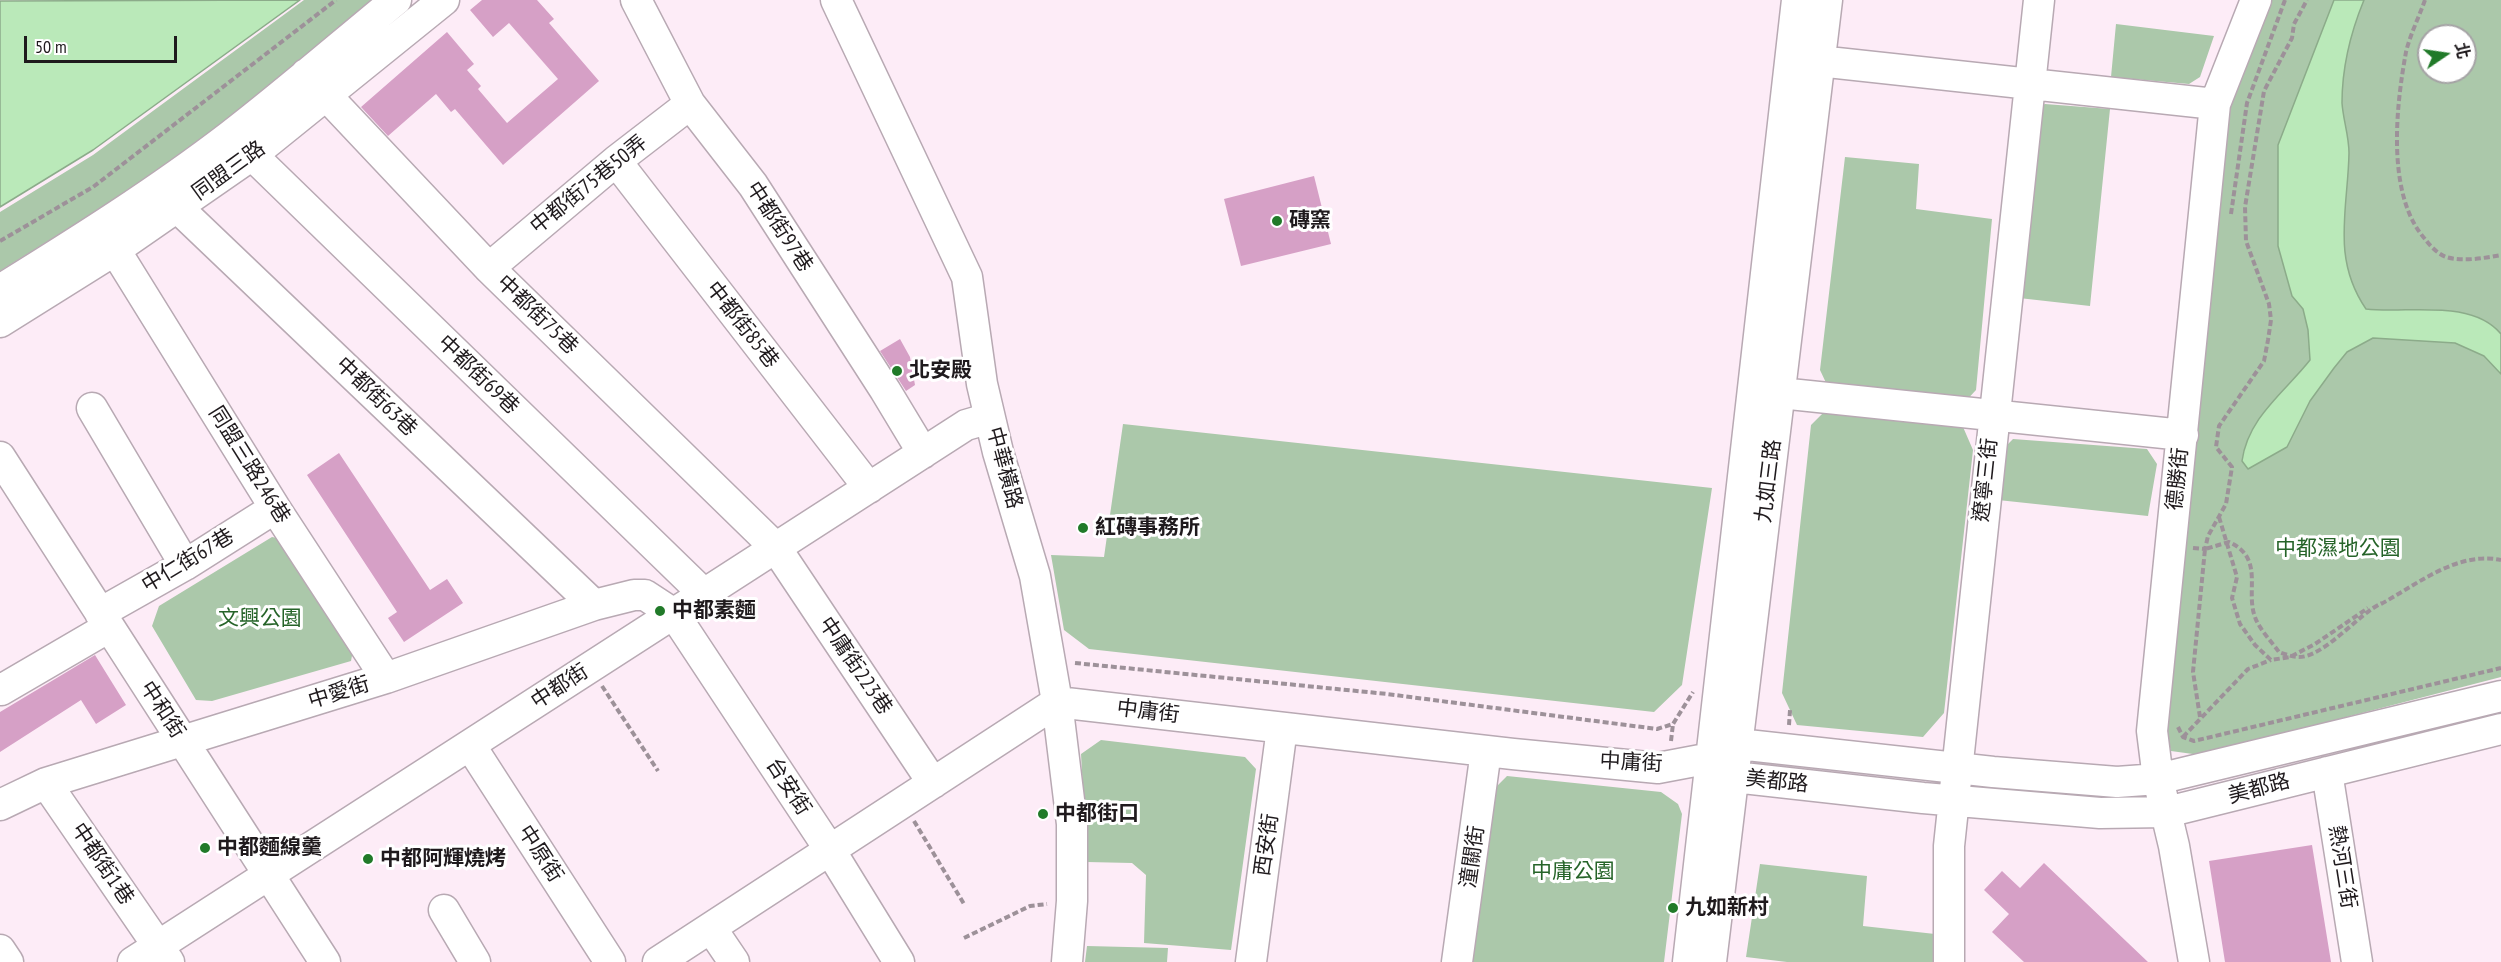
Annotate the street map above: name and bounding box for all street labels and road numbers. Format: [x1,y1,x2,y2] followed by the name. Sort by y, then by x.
[526,130,652,240] street label: 中都街75巷50弄
[188,136,270,206] street label: 同盟三路
[740,177,818,277] street label: 中都街97巷
[491,270,583,360] street label: 中都街75巷
[700,277,784,373] street label: 中都街85巷
[432,330,524,420] street label: 中都街69巷
[330,352,422,442] street label: 中都街63巷
[203,402,295,528] street label: 同盟三路246巷
[981,424,1027,512] street label: 中華橫路
[1969,437,2003,523] street label: 遼寧三街
[1751,438,1787,524] street label: 九如三路
[2162,446,2194,512] street label: 德勝街
[137,524,239,598] street label: 中仁街67巷
[813,612,897,720] street label: 中庸街223巷
[527,659,593,715] street label: 中都街
[305,672,373,714] street label: 中愛街
[134,677,190,743] street label: 中和街
[1115,696,1181,728] street label: 中庸街
[1599,749,1663,777] street label: 中庸街
[760,754,816,820] street label: 台安街
[1744,766,1810,798] street label: 美都路
[2225,769,2293,809] street label: 美都路
[1250,812,1284,878] street label: 西安街
[65,818,139,910] street label: 中都街1巷
[512,821,568,887] street label: 中原街
[1456,824,1490,890] street label: 潼關街
[2323,824,2361,910] street label: 熱河三街

